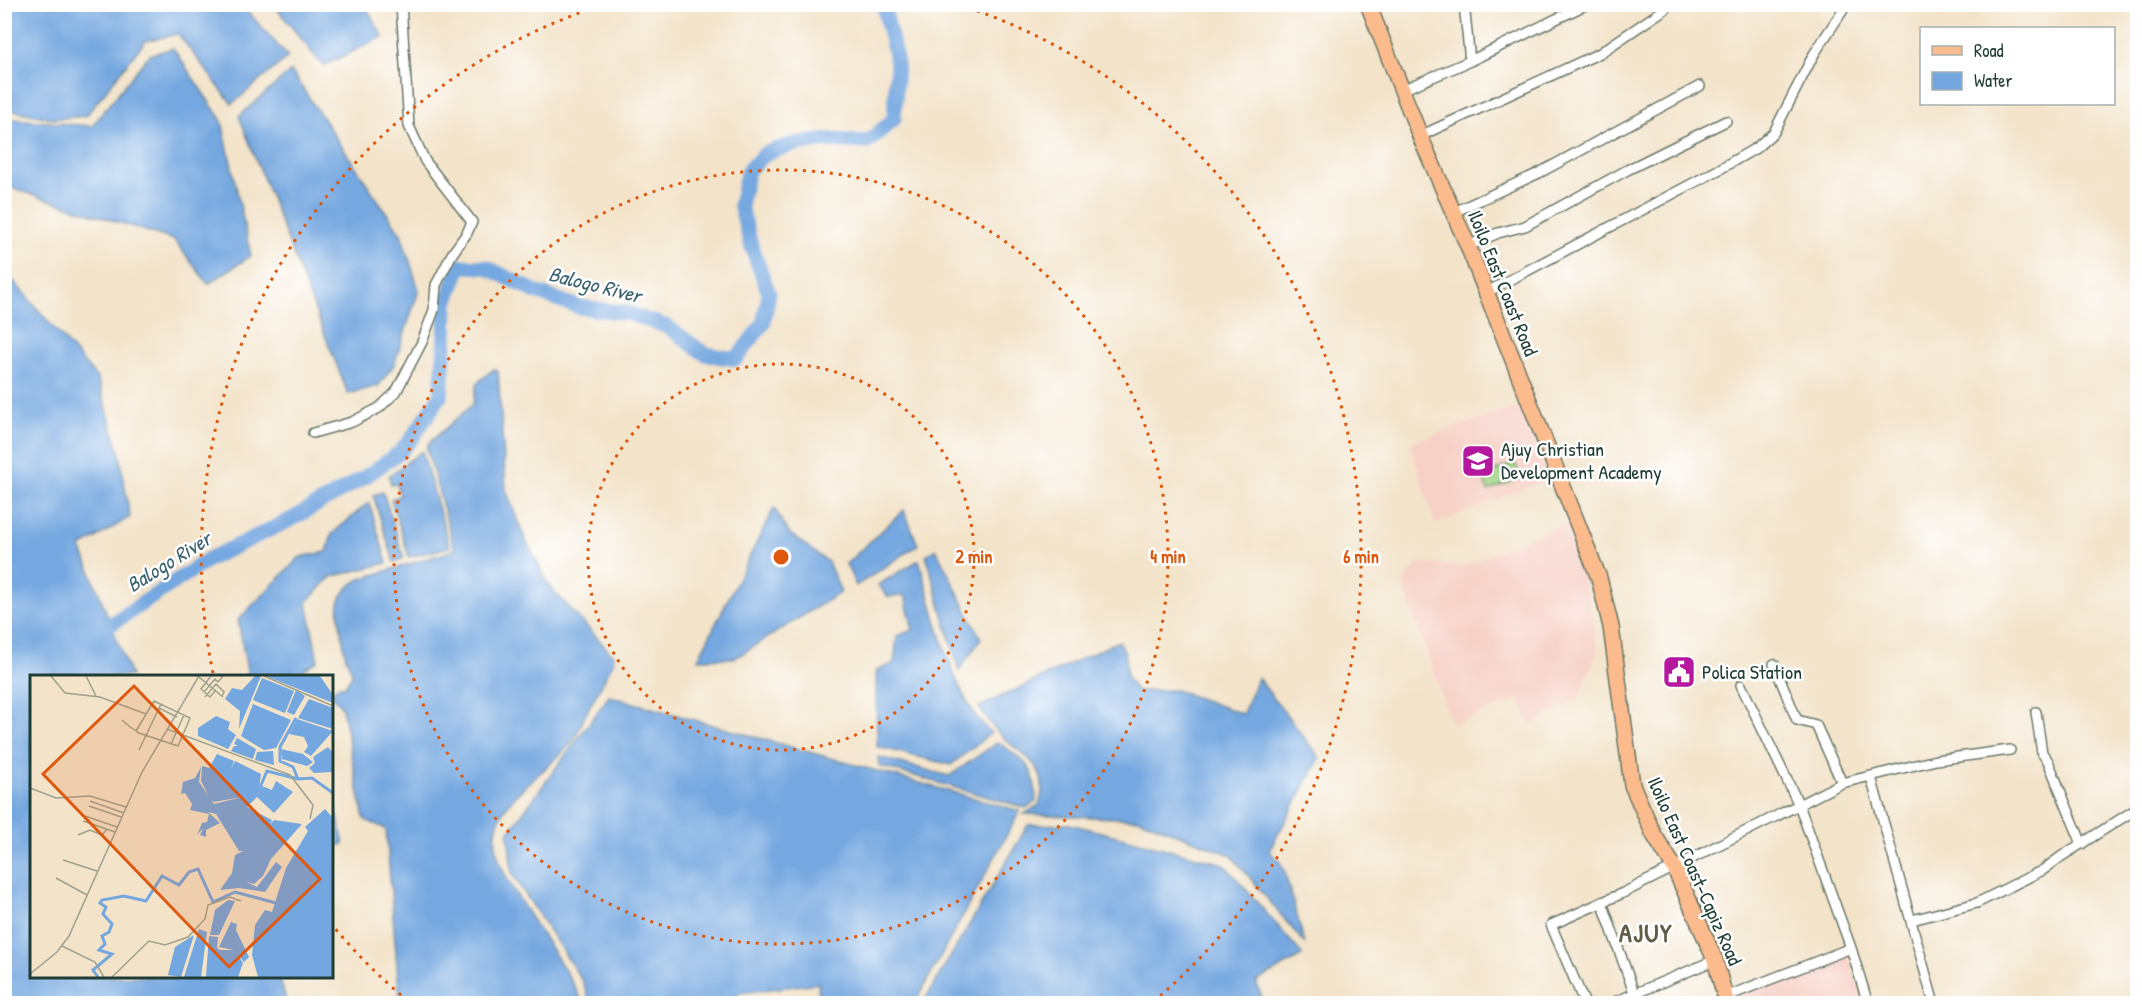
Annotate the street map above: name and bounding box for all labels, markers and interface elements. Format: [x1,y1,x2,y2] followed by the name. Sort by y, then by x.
[1920,27,2115,105] legend
[1974,38,2004,63] text: Road
[1974,68,2012,93] text: Water
[1462,206,1545,360] street label: Iloilo East Coast Road
[546,259,647,311] water label: Balogo River
[1501,435,1662,485] place label: Ajuy Christian Development Academy
[1460,443,1496,479] school or university icon: Ajuy Christian Development Academy
[121,523,219,599] water label: Balogo River
[956,544,992,569] text: 2 min
[1150,544,1186,569] text: 4 min
[1343,544,1379,569] text: 6 min
[771,547,791,567] centre of rings
[1661,654,1697,690] public building icon: Polica Station
[1702,658,1802,685] place label: Polica Station
[30,675,333,978] inset map
[1642,772,1749,970] street label: Iloilo East Coast-Capiz Road
[1619,915,1673,950] district label: AJUY

